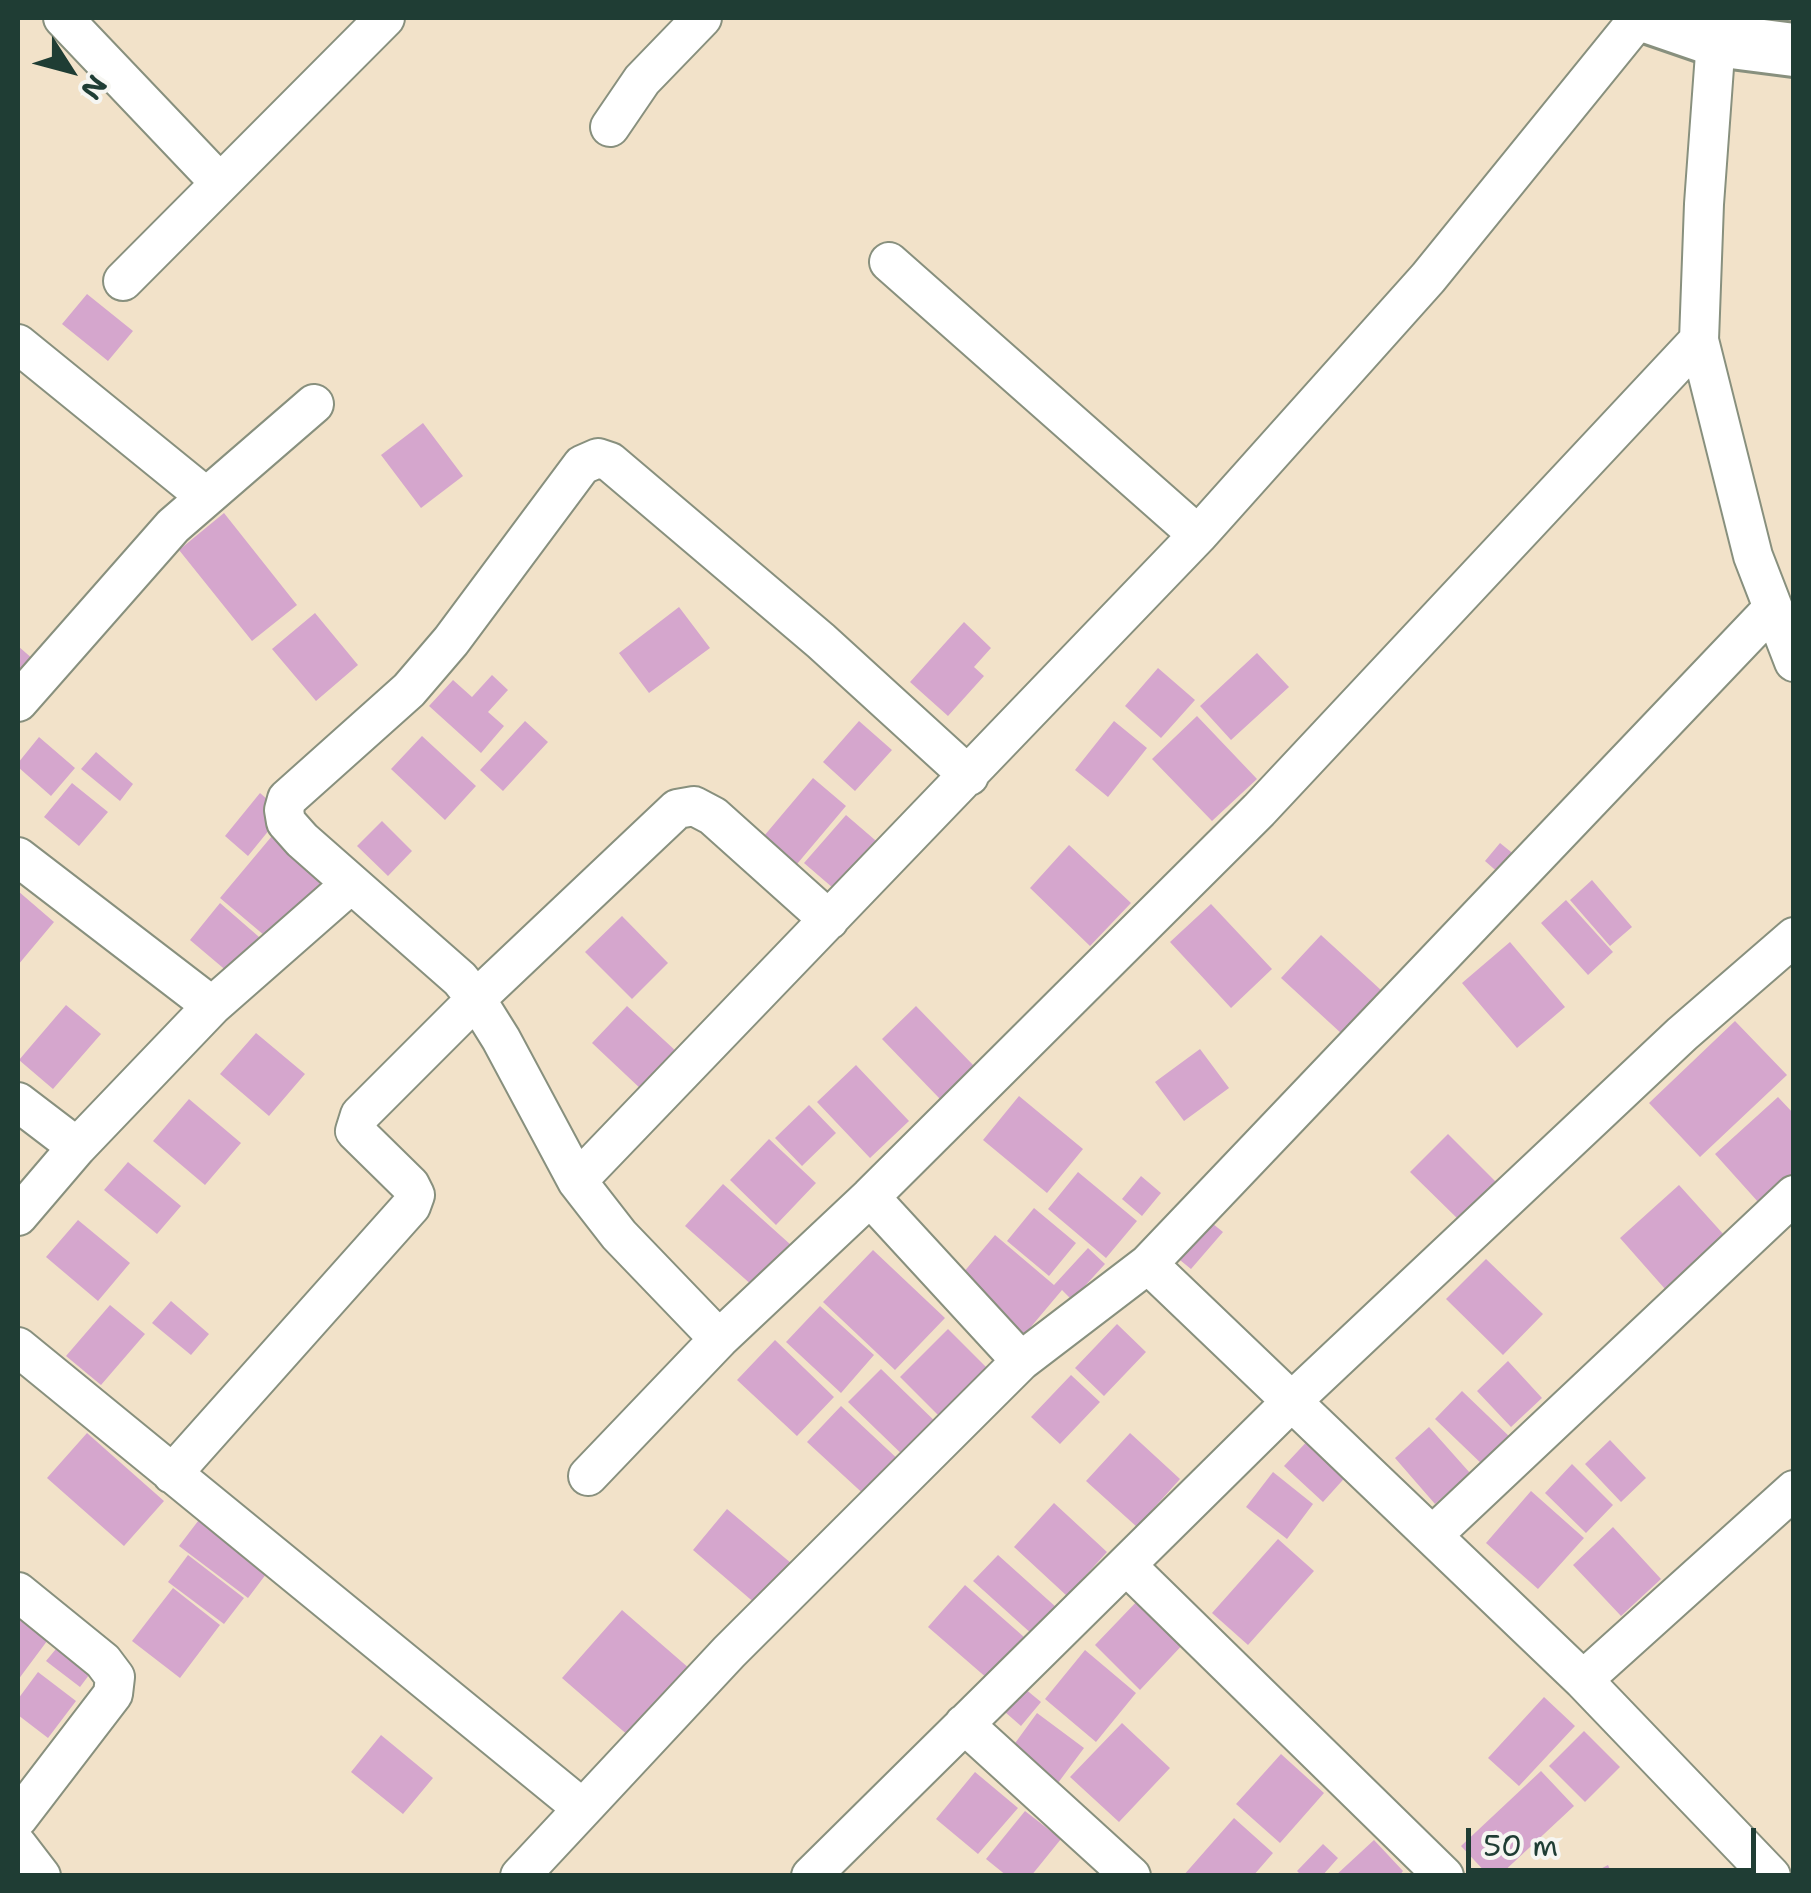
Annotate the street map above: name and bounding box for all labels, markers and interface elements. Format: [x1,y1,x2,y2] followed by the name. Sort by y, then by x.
[20,20,120,120] north arrow
[72,67,116,108] text: N
[1471,1808,1761,1870] scale bar
[1483,1825,1558,1866] text: 50 m

